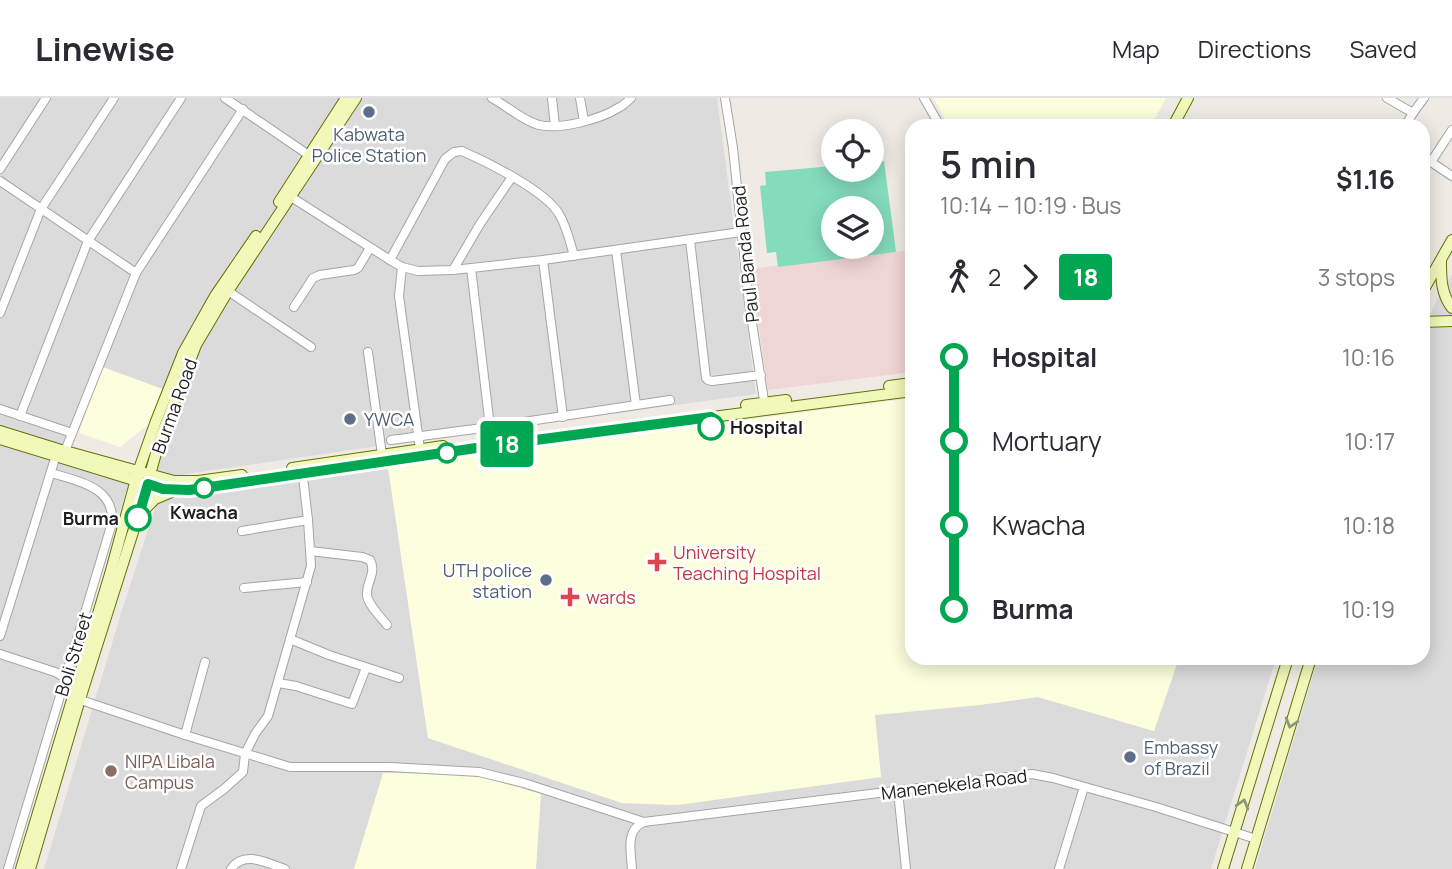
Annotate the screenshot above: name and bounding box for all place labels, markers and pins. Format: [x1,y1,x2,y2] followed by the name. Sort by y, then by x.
[361,104,377,120] marker: Kabwata Police Station
[312,122,426,167] place label: Kabwata Police Station
[364,407,415,431] place label: YWCA
[342,411,358,427] marker: YWCA
[698,414,724,440] marker: Hospital
[730,415,803,439] place label: Hospital
[437,443,457,463] unlabelled marker
[194,478,214,498] marker: Kwacha
[170,500,238,524] place label: Kwacha
[125,505,151,531] marker: Burma
[63,506,119,530] place label: Burma
[673,540,821,585] place label: University Teaching Hospital
[647,552,667,572] marker: University Teaching Hospital
[443,558,532,603] place label: UTH police station
[538,572,554,588] marker: UTH police station
[586,585,636,609] place label: wards
[560,587,580,607] marker: wards
[1144,735,1219,780] place label: Embassy of Brazil
[125,749,215,794] place label: NIPA Libala Campus
[1122,749,1138,765] marker: Embassy of Brazil
[103,763,119,779] marker: NIPA Libala Campus

